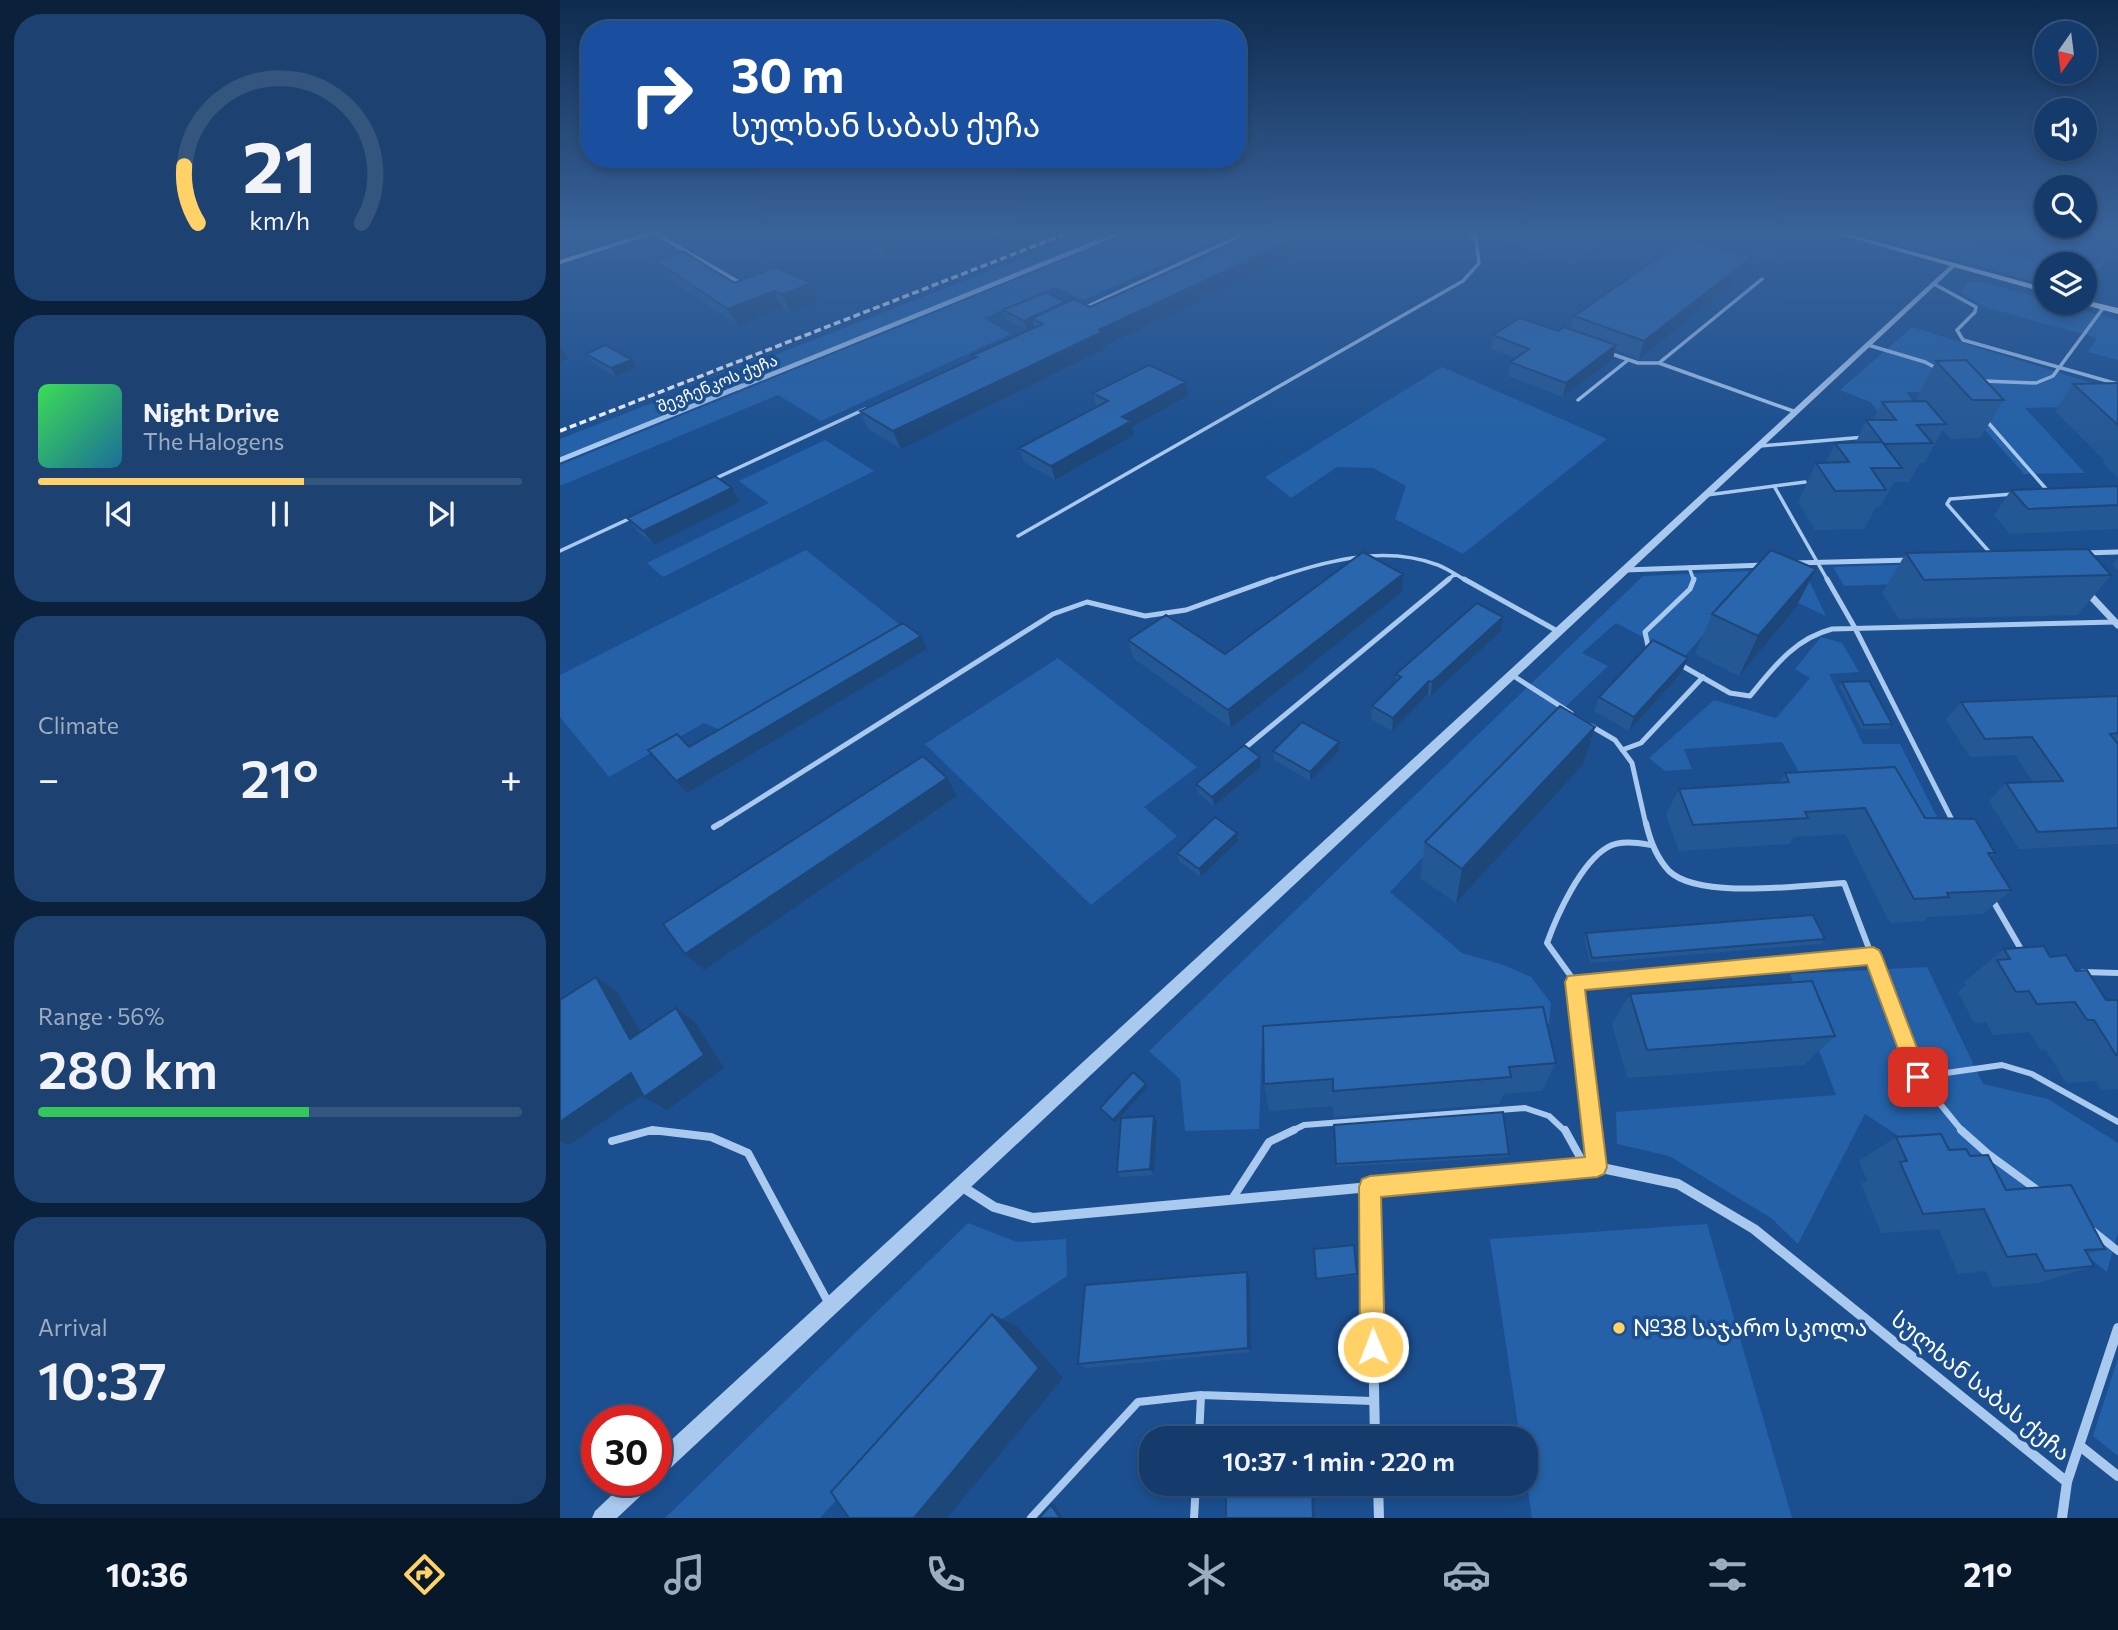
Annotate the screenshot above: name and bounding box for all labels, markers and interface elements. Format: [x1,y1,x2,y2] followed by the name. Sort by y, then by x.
[2034,21,2096,84] north arrow
[2034,21,2097,315] map controls
[731,43,844,103] text: 30 m
[616,49,707,140] icon: right
[2034,98,2097,161] button: sound
[731,104,1040,144] text: სულხან საბას ქუჩა
[243,120,317,209] text: 21
[2034,175,2097,238] button: search
[250,205,310,235] text: km/h
[2034,252,2097,315] button: layers
[654,350,780,416] street label: შევჩენკოს ქუჩა
[143,396,279,427] text: Night Drive
[143,427,284,455] text: The Halogens
[100,495,138,533] icon: previous
[261,495,299,533] icon: pause
[422,495,460,533] icon: next
[38,711,119,739] text: Climate
[240,745,319,809] text: 21°
[38,754,60,801] text: −
[500,754,522,801] text: +
[38,1002,165,1030] text: Range · 56%
[38,1036,218,1100] text: 280 km
[1888,1047,1948,1107] pin
[1899,1058,1937,1096] icon: arrive
[1886,1304,2077,1467] street label: სულხან საბას ქუჩა
[1336,1310,1410,1384] position arrow
[38,1313,108,1341] text: Arrival
[1633,1313,1867,1342] place label: №38 საჯარო სკოლა
[1611,1320,1627,1336] marker: №38 საჯარო სკოლა
[38,1347,167,1411] text: 10:37
[581,1405,672,1496] speed limit sign: 30
[1222,1445,1455,1476] text: 10:37 · 1 min · 220 m
[400,1550,449,1599] icon: directions
[660,1550,709,1599] icon: music
[921,1550,970,1599] icon: phone
[1182,1550,1231,1599] icon: climate
[1442,1550,1491,1599] icon: car
[1703,1550,1752,1599] icon: filters
[106,1554,188,1594] text: 10:36
[1963,1554,2012,1594] text: 21°

